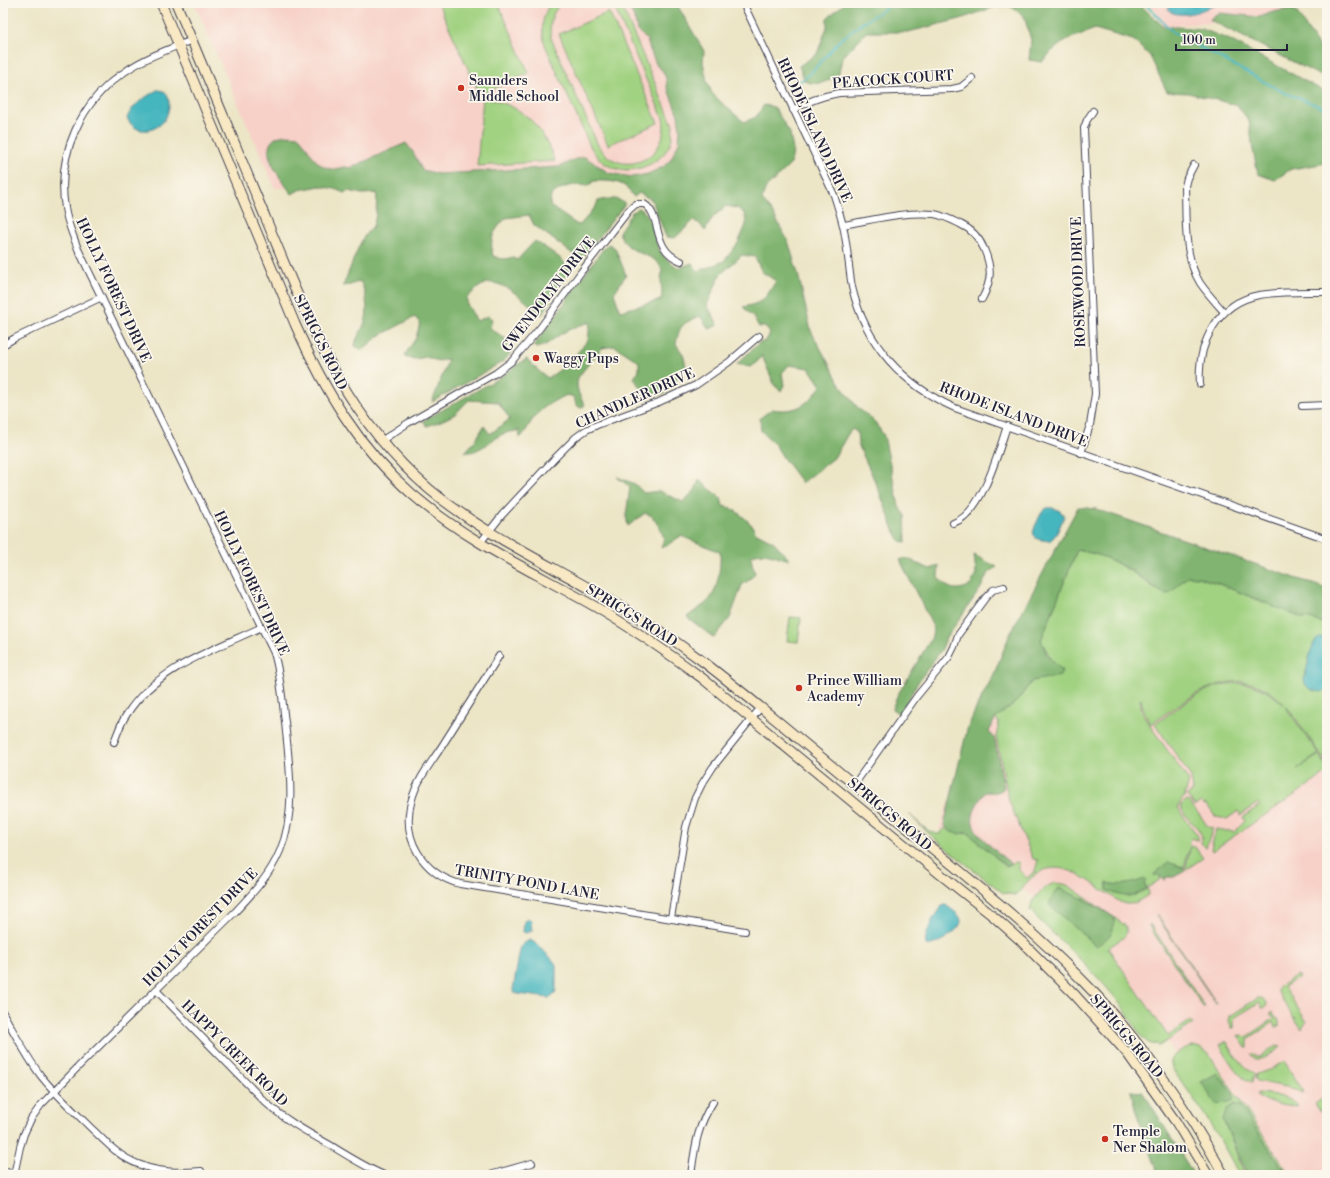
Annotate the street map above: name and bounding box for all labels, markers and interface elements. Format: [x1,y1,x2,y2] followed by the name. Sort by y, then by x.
[1176,26,1287,52] scale bar
[1182,33,1216,48] text: 100 m
[773,55,856,206] street label: RHODE ISLAND DRIVE
[832,67,955,93] street label: PEACOCK COURT
[469,72,559,106] place label: Saunders Middle School
[456,83,466,93] marker: Saunders Middle School
[72,215,155,366] street label: HOLLY FOREST DRIVE
[1068,216,1090,348] street label: ROSEWOOD DRIVE
[498,234,599,356] street label: GWENDOLYN DRIVE
[289,292,351,393] street label: SPRIGGS ROAD
[543,350,619,368] place label: Waggy Pups
[531,353,541,363] marker: Waggy Pups
[573,364,698,433] street label: CHANDLER DRIVE
[937,378,1090,452] street label: RHODE ISLAND DRIVE
[210,508,293,659] street label: HOLLY FOREST DRIVE
[582,581,681,651] street label: SPRIGGS ROAD
[806,672,902,706] place label: Prince William Academy
[794,683,804,693] marker: Prince William Academy
[844,774,935,855] street label: SPRIGGS ROAD
[453,861,601,905] street label: TRINITY POND LANE
[139,865,262,991] street label: HOLLY FOREST DRIVE
[1086,991,1167,1083] street label: SPRIGGS ROAD
[177,997,292,1111] street label: HAPPY CREEK ROAD
[1113,1123,1187,1157] place label: Temple Ner Shalom
[1100,1134,1110,1144] marker: Temple Ner Shalom

